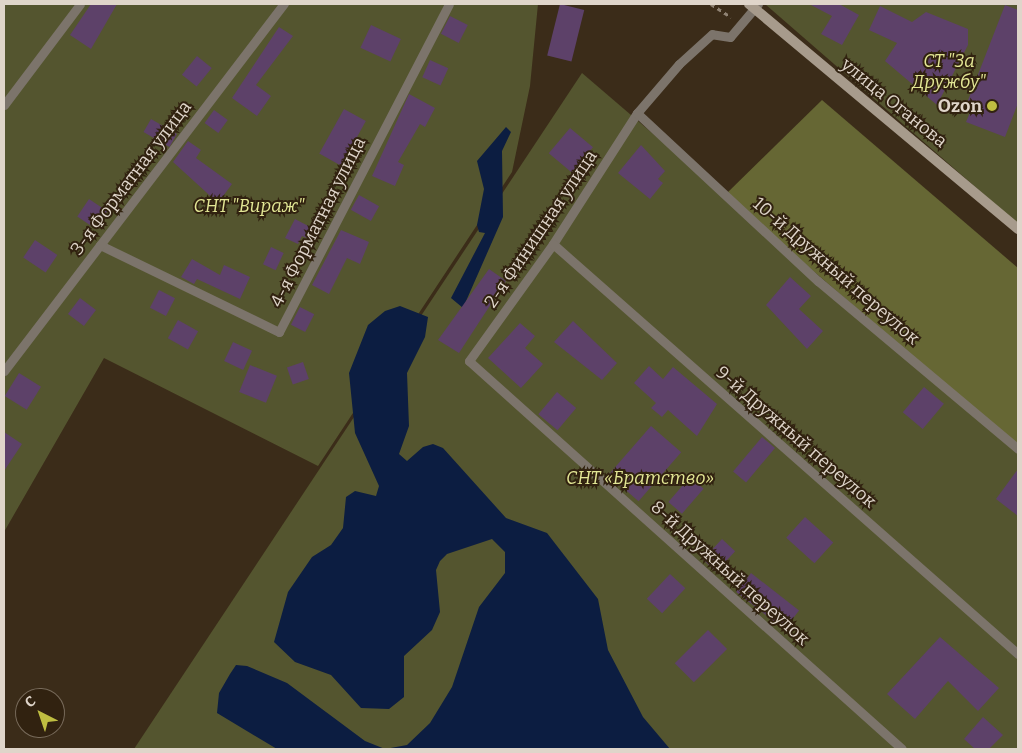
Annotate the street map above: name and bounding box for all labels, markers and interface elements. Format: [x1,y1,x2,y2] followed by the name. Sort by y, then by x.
[912,51,986,94] park label: СТ "За Дружбу"
[837,54,951,152] street label: улица Оганова
[938,95,982,117] place label: Ozon
[66,97,196,259] street label: 3-я Форматная улица
[986,100,998,112] marker: Ozon
[266,134,370,310] street label: 4-я Форматная улица
[480,146,602,312] street label: 2-я Финишная улица
[748,193,924,349] street label: 10-й Дружный переулок
[193,195,305,217] park label: СНТ "Вираж"
[711,361,881,513] street label: 9-й Дружный переулок
[566,467,714,489] park label: СНТ «Братство»
[646,496,814,650] street label: 8-й Дружный переулок
[15,688,65,738] north arrow
[22,693,39,711] text: С

